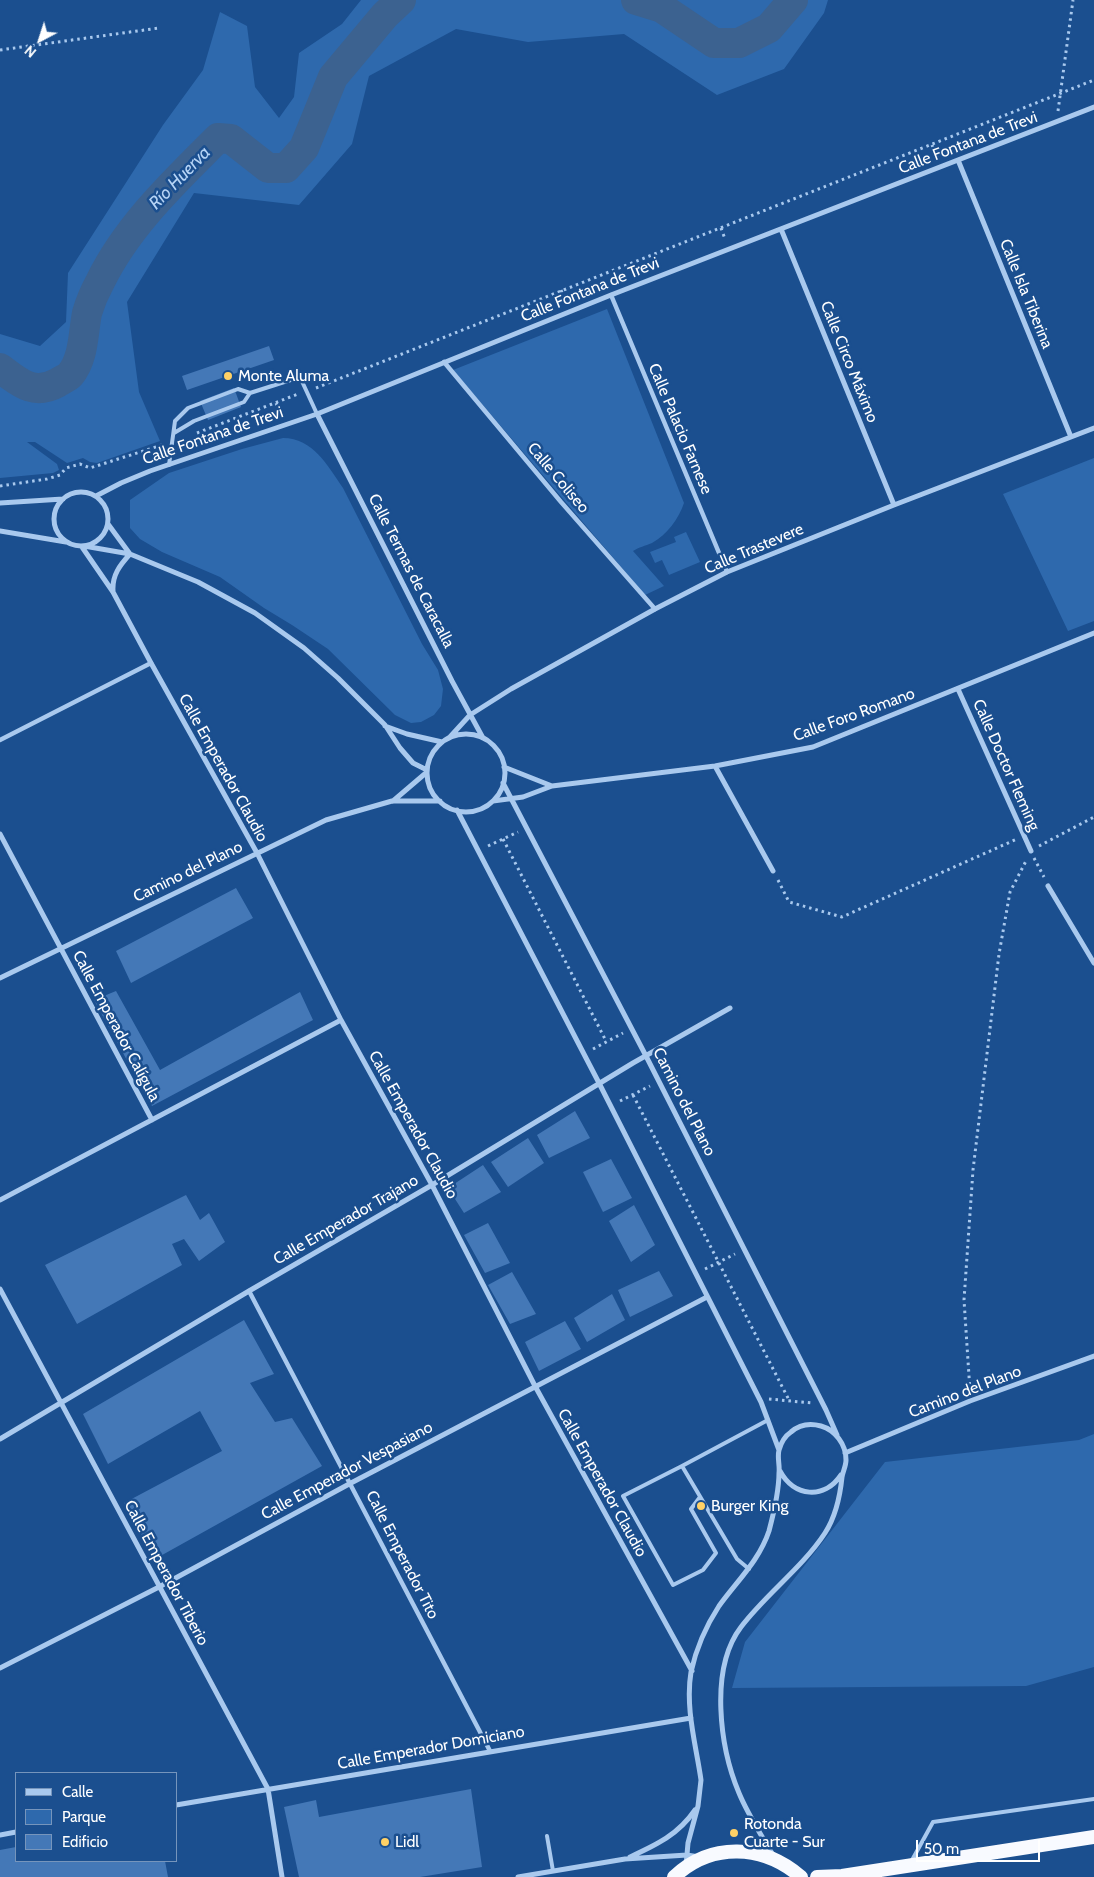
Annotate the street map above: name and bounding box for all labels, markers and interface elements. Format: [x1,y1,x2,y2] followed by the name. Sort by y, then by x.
[15,15,65,65] north arrow
[21,41,40,62] text: N
[896,108,1040,178] street label: Calle Fontana de Trevi
[145,142,215,214] water label: Río Huerva
[995,236,1057,352] street label: Calle Isla Tiberina
[518,253,662,327] street label: Calle Fontana de Trevi
[816,298,882,426] street label: Calle Circo Máximo
[644,361,716,497] street label: Calle Palacio Farnese
[238,366,329,386] place label: Monte Aluma
[222,370,234,382] marker: Monte Aluma
[140,403,286,469] street label: Calle Fontana de Trevi
[523,439,593,517] street label: Calle Coliseo
[364,491,458,651] street label: Calle Termas de Caracalla
[702,520,806,578] street label: Calle Trastevere
[791,684,917,746] street label: Calle Foro Romano
[174,691,272,845] street label: Calle Emperador Claudio
[968,696,1044,834] street label: Calle Doctor Fleming
[130,837,246,907] street label: Camino del Plano
[68,947,164,1105] street label: Calle Emperador Calígula
[648,1045,720,1159] street label: Camino del Plano
[364,1048,462,1202] street label: Calle Emperador Claudio
[270,1171,422,1269] street label: Calle Emperador Trajano
[906,1362,1024,1422] street label: Camino del Plano
[553,1406,651,1560] street label: Calle Emperador Claudio
[258,1418,436,1524] street label: Calle Emperador Vespasiano
[361,1488,443,1622] street label: Calle Emperador Tito
[711,1496,788,1516] place label: Burger King
[120,1497,212,1649] street label: Calle Emperador Tiberio
[695,1500,707,1512] marker: Burger King
[336,1722,526,1774] street label: Calle Emperador Domiciano
[15,1772,178,1862] legend
[62,1783,93,1801] text: Calle
[62,1808,106,1826] text: Parque
[744,1814,825,1852] place label: Rotonda Cuarte - Sur
[728,1827,740,1839] marker: Rotonda Cuarte - Sur
[919,1830,1043,1862] scale bar
[395,1832,419,1852] place label: Lidl
[62,1833,108,1851] text: Edificio
[379,1836,391,1848] marker: Lidl
[924,1840,959,1858] text: 50 m

